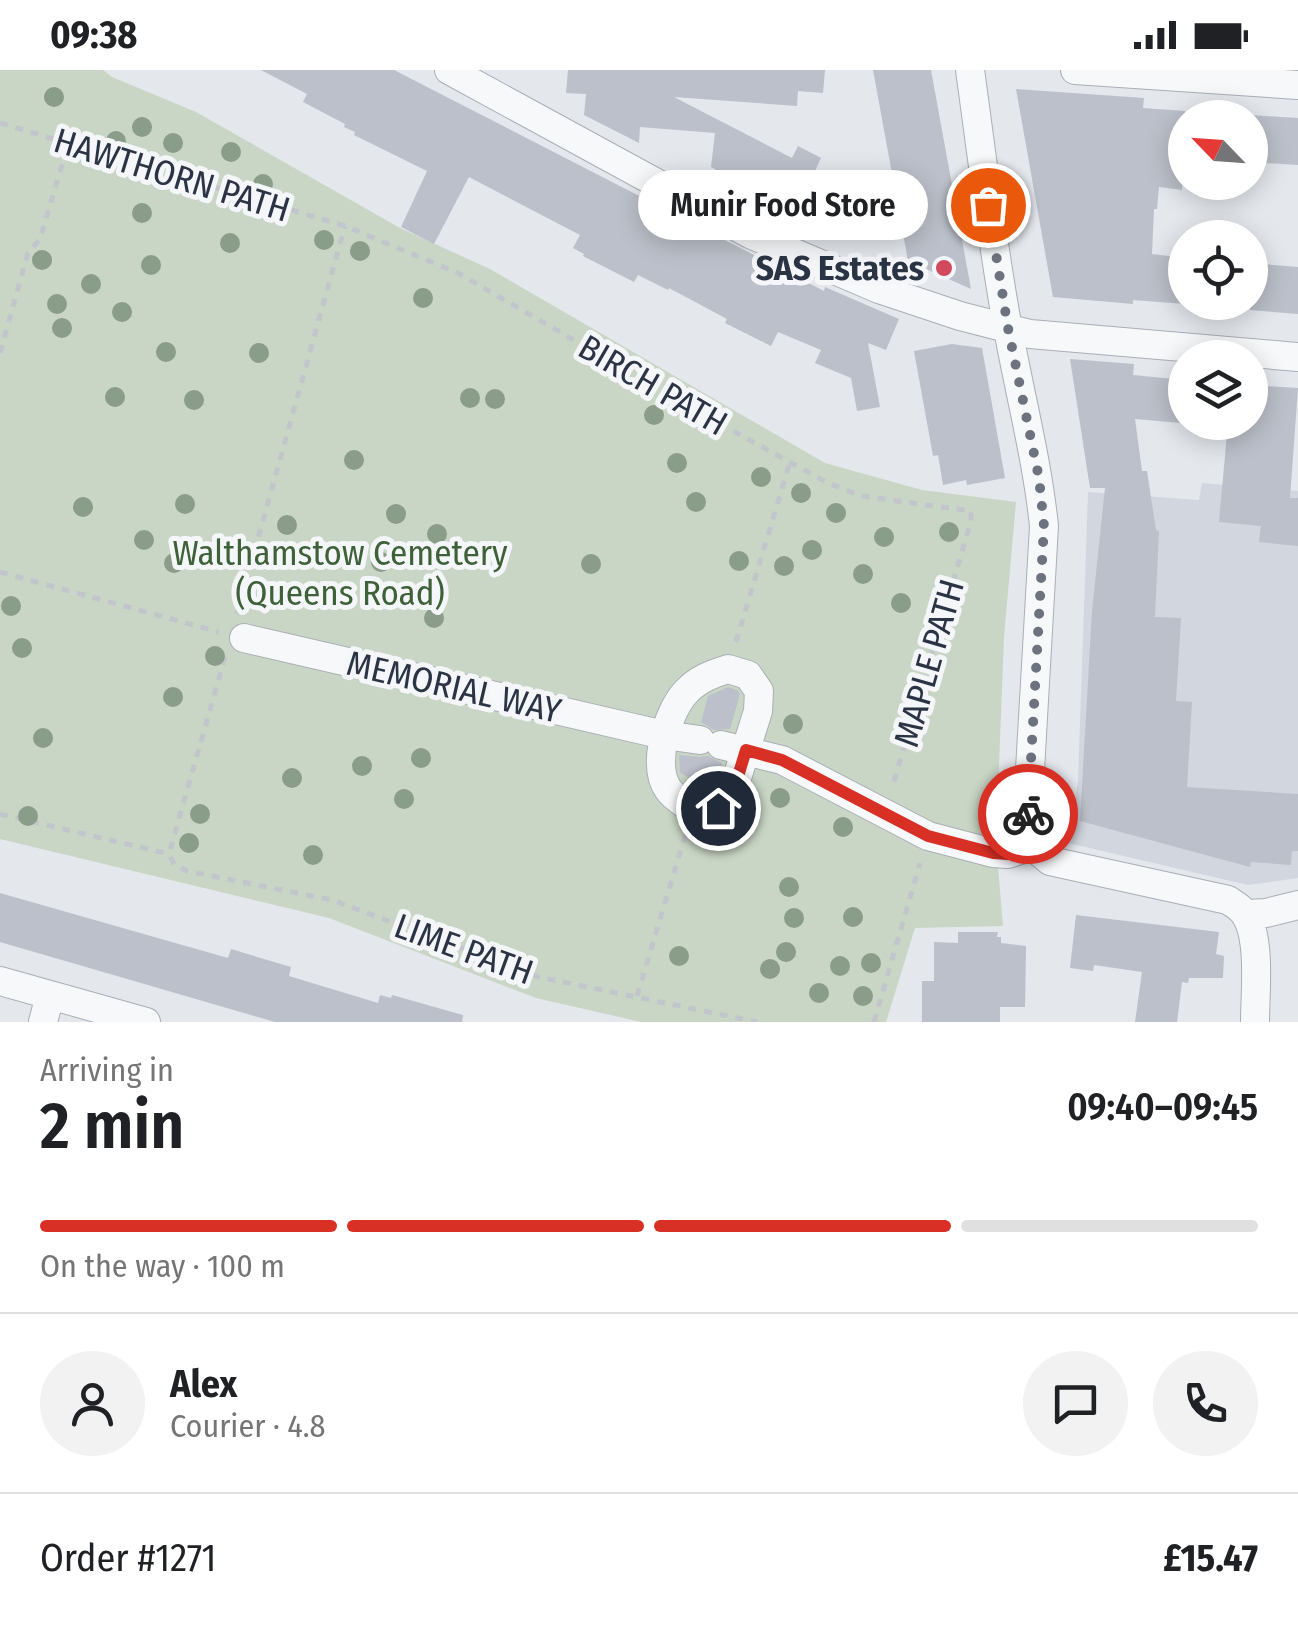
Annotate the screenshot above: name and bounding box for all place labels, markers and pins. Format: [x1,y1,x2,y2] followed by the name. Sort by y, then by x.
[946,163,1031,248] pin
[638,170,928,240] callout: Munir Food Store
[756,247,924,289] place label: SAS Estates
[933,257,955,279] marker: SAS Estates
[676,766,761,851] pin

